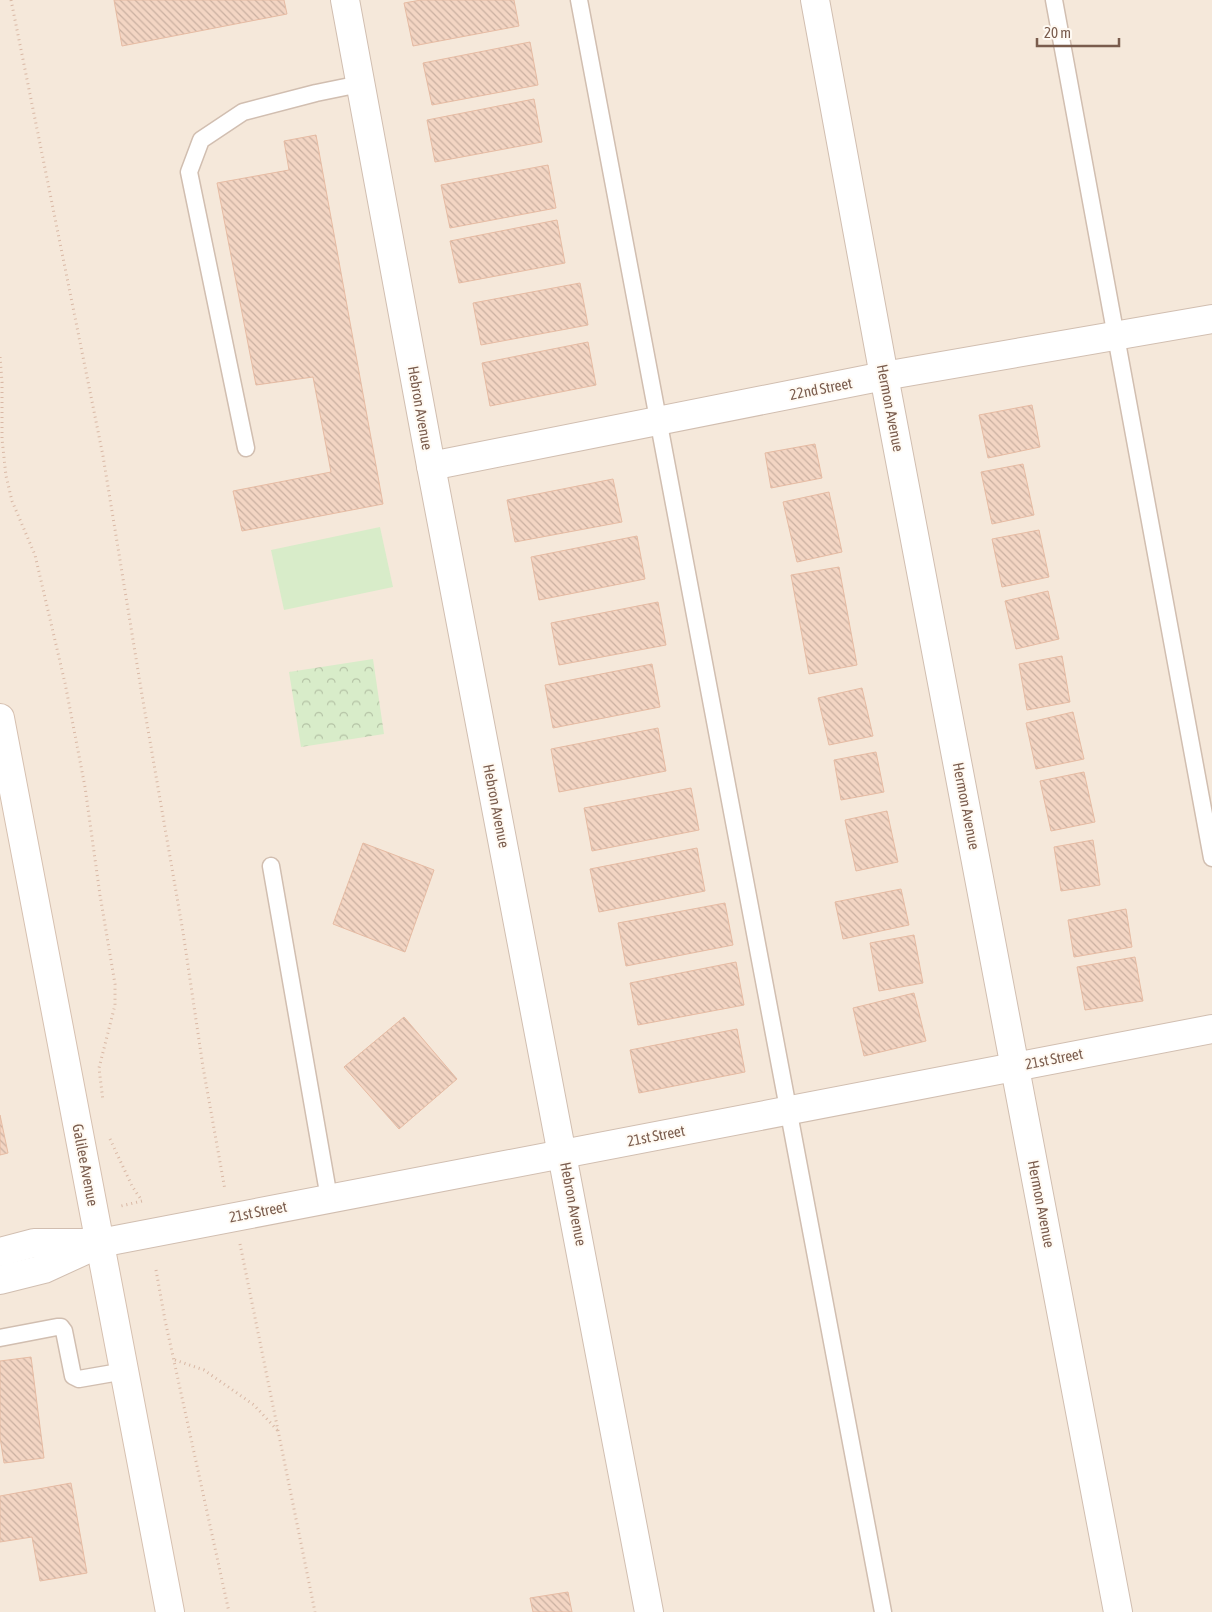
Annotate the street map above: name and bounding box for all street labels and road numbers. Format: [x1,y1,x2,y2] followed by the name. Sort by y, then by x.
[874,363,907,453] street label: Hermon Avenue
[405,365,436,451] street label: Hebron Avenue
[788,374,854,403] street label: 22nd Street
[950,761,983,851] street label: Hermon Avenue
[480,763,513,849] street label: Hebron Avenue
[1023,1045,1084,1072] street label: 21st Street
[69,1122,102,1208] street label: Galilee Avenue
[625,1122,686,1149] street label: 21st Street
[1025,1159,1058,1249] street label: Hermon Avenue
[557,1161,590,1247] street label: Hebron Avenue
[227,1198,288,1225] street label: 21st Street

